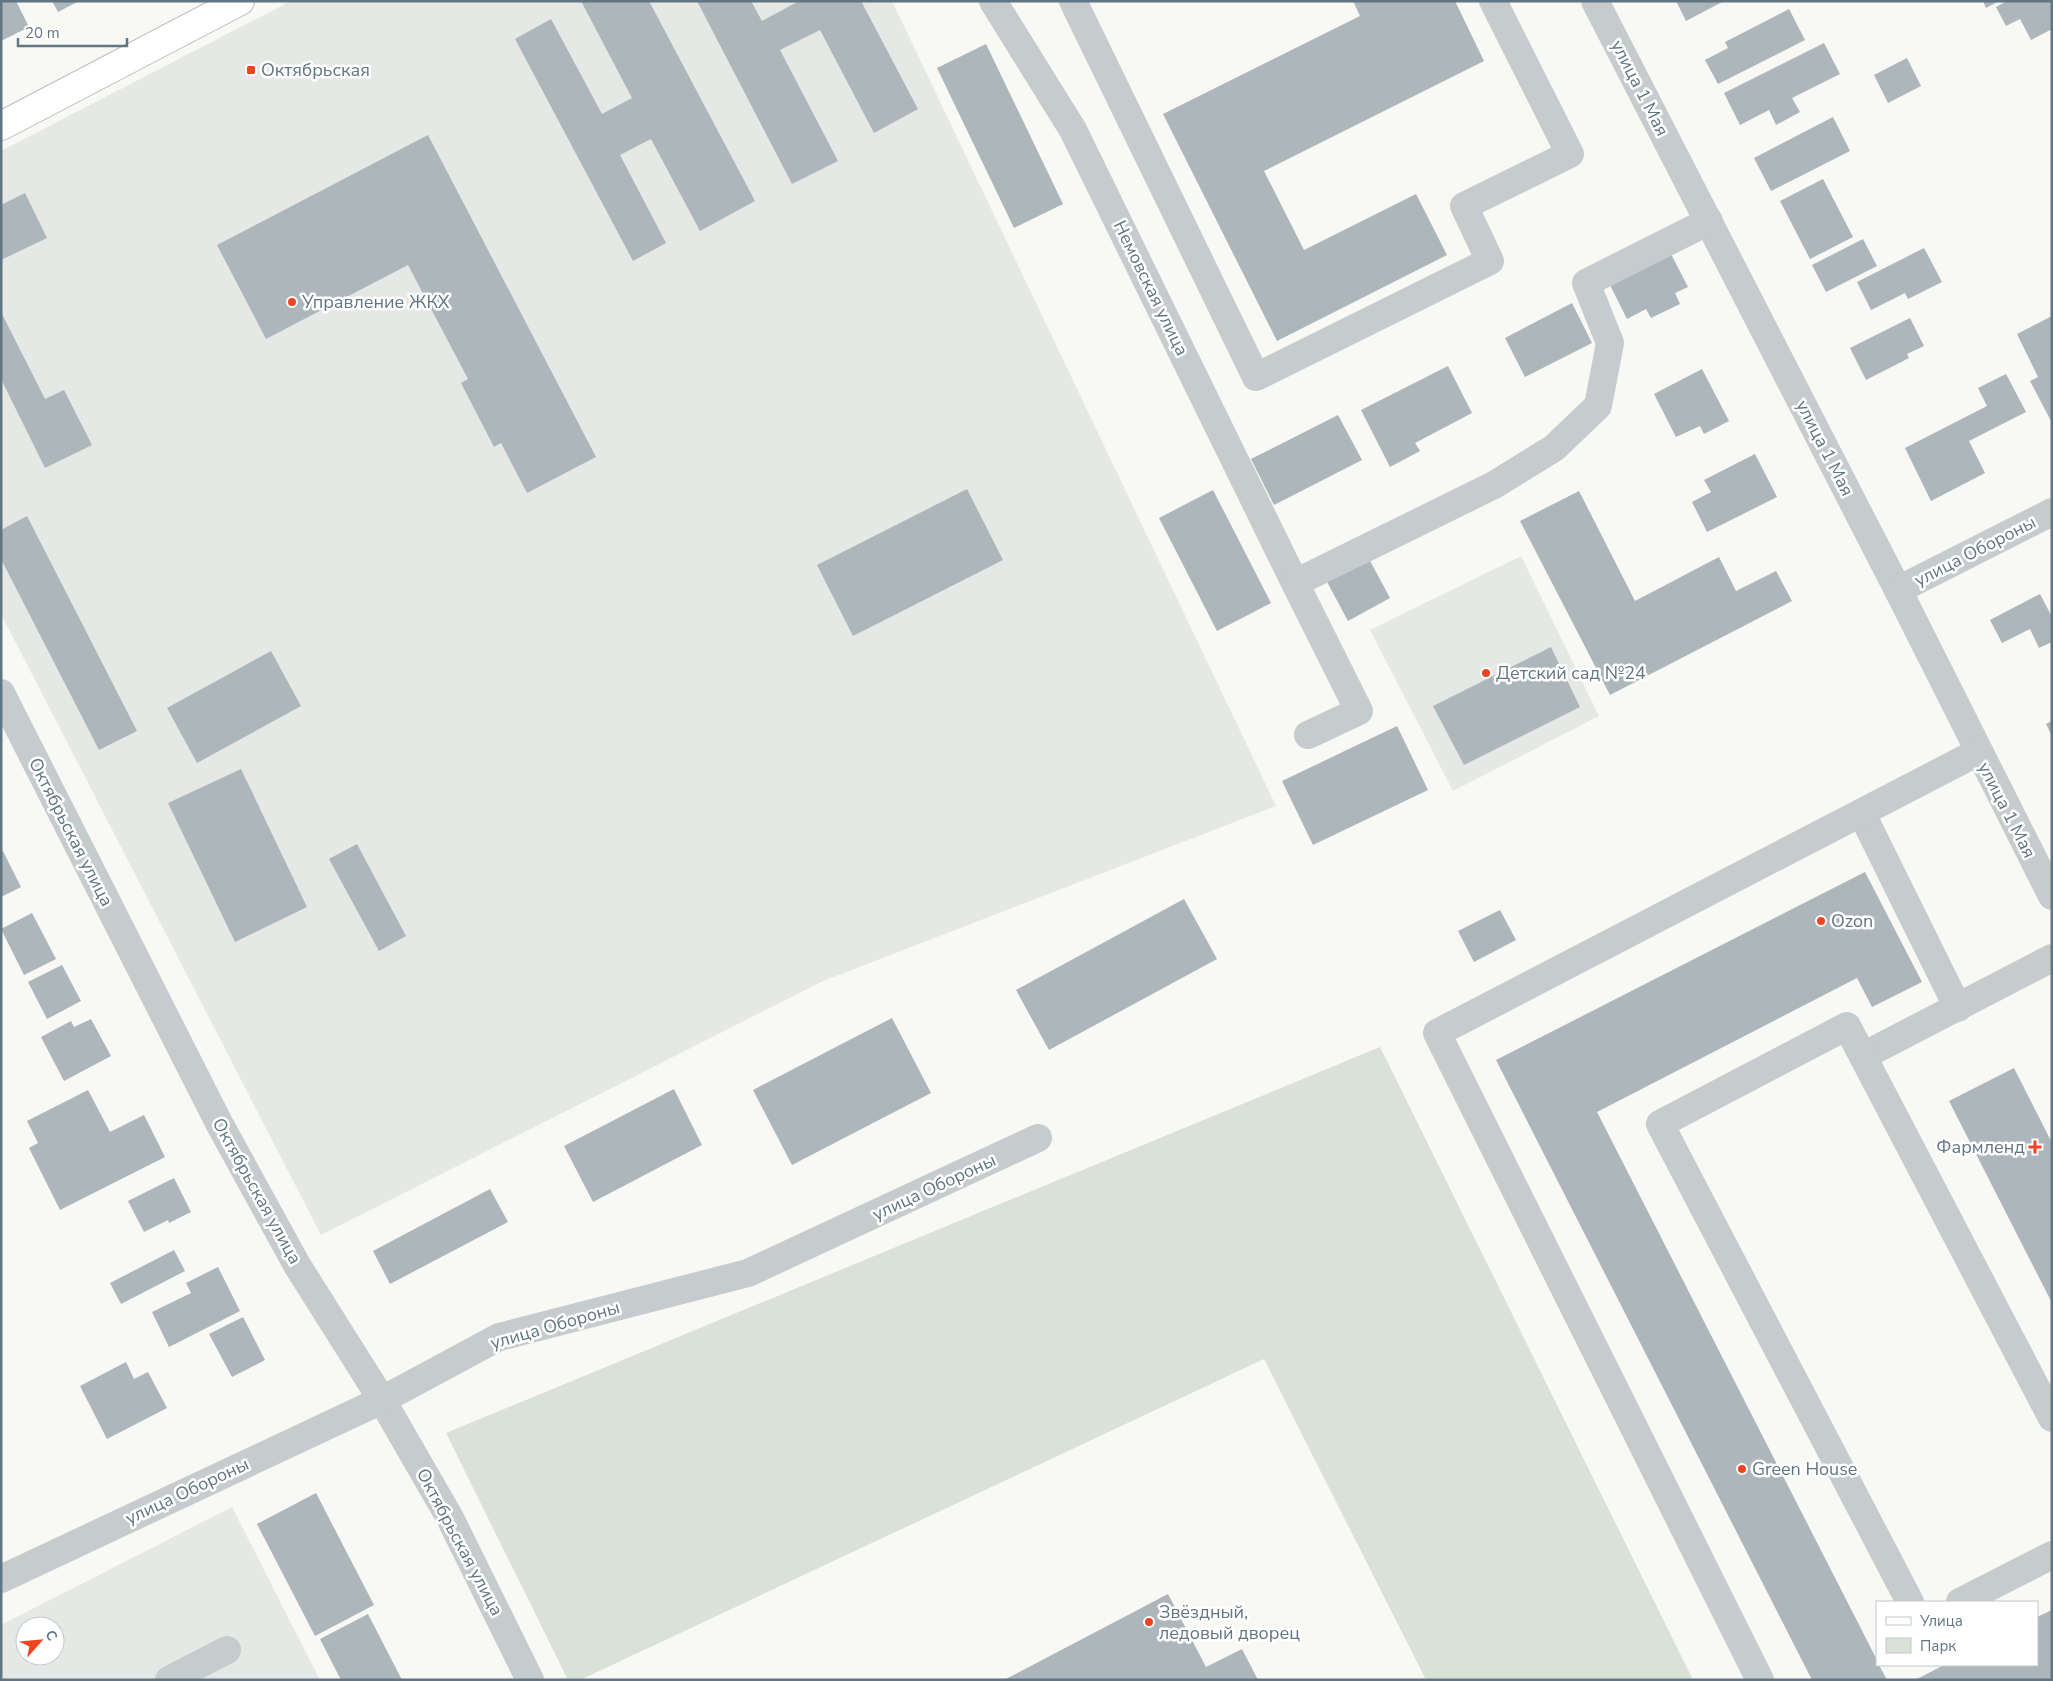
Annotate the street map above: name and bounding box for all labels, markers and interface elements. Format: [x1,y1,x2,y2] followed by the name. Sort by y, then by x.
[18,15,126,47] scale bar
[25,23,60,43] text: 20 m
[1605,36,1675,140] street label: улица 1 Мая
[261,58,370,82] place label: Октябрьская
[245,64,257,76] marker: Октябрьская
[1108,216,1194,360] street label: Немовская улица
[301,290,450,314] place label: Управление ЖКХ
[286,296,298,308] marker: Управление ЖКХ
[1790,396,1860,500] street label: улица 1 Мая
[1910,510,2040,592] street label: улица Обороны
[1496,661,1646,685] place label: Детский сад №24
[1480,667,1492,679] marker: Детский сад №24
[23,754,119,910] street label: Октябрьская улица
[1972,758,2042,862] street label: улица 1 Мая
[1831,909,1873,933] place label: Ozon
[1815,915,1827,927] marker: Ozon
[207,1114,307,1268] street label: Октябрьская улица
[1936,1135,2025,1159] place label: Фармленд
[2029,1141,2041,1153] marker: Фармленд
[868,1148,1000,1226] street label: улица Обороны
[487,1295,623,1355] street label: улица Обороны
[121,1452,253,1530] street label: улица Обороны
[1752,1457,1857,1481] place label: Green House
[1736,1463,1748,1475] marker: Green House
[411,1464,509,1620] street label: Октябрьская улица
[1159,1600,1300,1645] place label: Звёздный, ледовый дворец
[1876,1601,2038,1666] legend
[1919,1611,1963,1631] text: Улица
[15,1616,65,1666] north arrow
[1143,1616,1155,1628] marker: Звёздный, ледовый дворец
[41,1627,62,1644] text: С
[1920,1636,1956,1656] text: Парк

